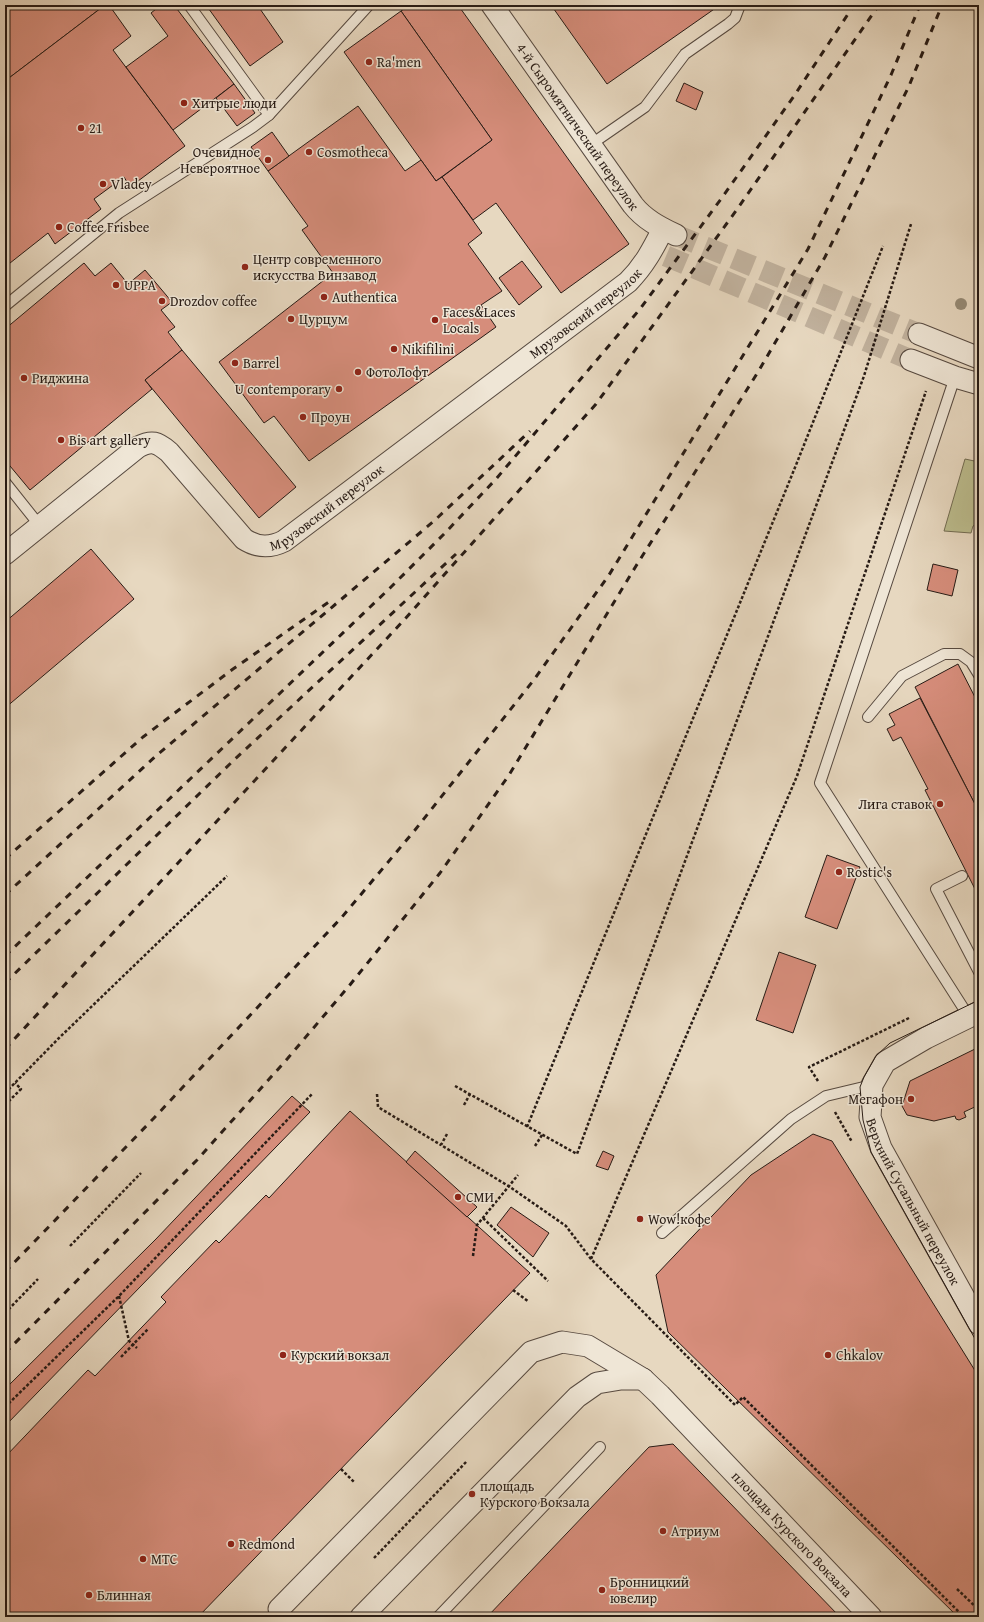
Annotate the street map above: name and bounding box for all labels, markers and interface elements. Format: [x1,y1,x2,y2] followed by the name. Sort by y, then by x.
[512,39,644,215] street label: 4-й Сыромятнический переулок
[377,52,421,72] place label: Ra'men
[364,57,374,67] marker: Ra'men
[192,93,277,113] place label: Хитрые люди
[179,98,189,108] marker: Хитрые люди
[89,118,102,138] place label: 21
[76,123,86,133] marker: 21
[180,142,260,178] place label: Очевидное Невероятное
[317,142,388,162] place label: Cosmotheca
[304,147,314,157] marker: Cosmotheca
[263,155,273,165] marker: Очевидное Невероятное
[111,174,152,194] place label: Vladey
[98,179,108,189] marker: Vladey
[67,217,150,237] place label: Coffee Frisbee
[54,222,64,232] marker: Coffee Frisbee
[253,249,381,285] place label: Центр современного искусства Винзавод
[240,262,250,272] marker: Центр современного искусства Винзавод
[525,263,647,363] street label: Мрузовский переулок
[124,275,156,295] place label: UPPA
[111,280,121,290] marker: UPPA
[332,287,397,307] place label: Authentica
[170,291,258,311] place label: Drozdov coffee
[319,292,329,302] marker: Authentica
[157,296,167,306] marker: Drozdov coffee
[443,302,515,338] place label: Faces&Laces Locals
[299,309,348,329] place label: Цурцум
[286,314,296,324] marker: Цурцум
[430,315,440,325] marker: Faces&Laces Locals
[402,339,454,359] place label: Nikifilini
[389,344,399,354] marker: Nikifilini
[243,353,279,373] place label: Barrel
[230,358,240,368] marker: Barrel
[366,362,429,382] place label: ФотоЛофт
[353,367,363,377] marker: ФотоЛофт
[32,368,89,388] place label: Риджина
[19,373,29,383] marker: Риджина
[235,379,331,399] place label: U contemporary
[334,384,344,394] marker: U contemporary
[311,407,350,427] place label: Проун
[298,412,308,422] marker: Проун
[69,430,151,450] place label: Bis art gallery
[56,435,66,445] marker: Bis art gallery
[267,459,388,556] street label: Мрузовский переулок
[858,794,933,814] place label: Лига ставок
[935,799,945,809] marker: Лига ставок
[847,862,892,882] place label: Rostic's
[834,867,844,877] marker: Rostic's
[848,1089,903,1109] place label: Мегафон
[906,1094,916,1104] marker: Мегафон
[861,1115,966,1289] street label: Верхний Сусальный переулок
[466,1187,494,1207] place label: СМИ
[453,1192,463,1202] marker: СМИ
[648,1209,711,1229] place label: Wow!кофе
[635,1214,645,1224] marker: Wow!кофе
[291,1345,390,1365] place label: Курский вокзал
[836,1345,883,1365] place label: Chkalov
[278,1350,288,1360] marker: Курский вокзал
[823,1350,833,1360] marker: Chkalov
[727,1466,857,1602] street label: площадь Курского Вокзала
[480,1476,590,1512] place label: площадь Курского Вокзала
[467,1489,477,1499] marker: площадь Курского Вокзала
[671,1521,719,1541] place label: Атриум
[658,1526,668,1536] marker: Атриум
[239,1534,296,1554] place label: Redmond
[226,1539,236,1549] marker: Redmond
[151,1549,178,1569] place label: МТС
[138,1554,148,1564] marker: МТС
[610,1572,689,1608] place label: Бронницкий ювелир
[97,1585,151,1605] place label: Блинная
[597,1585,607,1595] marker: Бронницкий ювелир
[84,1590,94,1600] marker: Блинная

